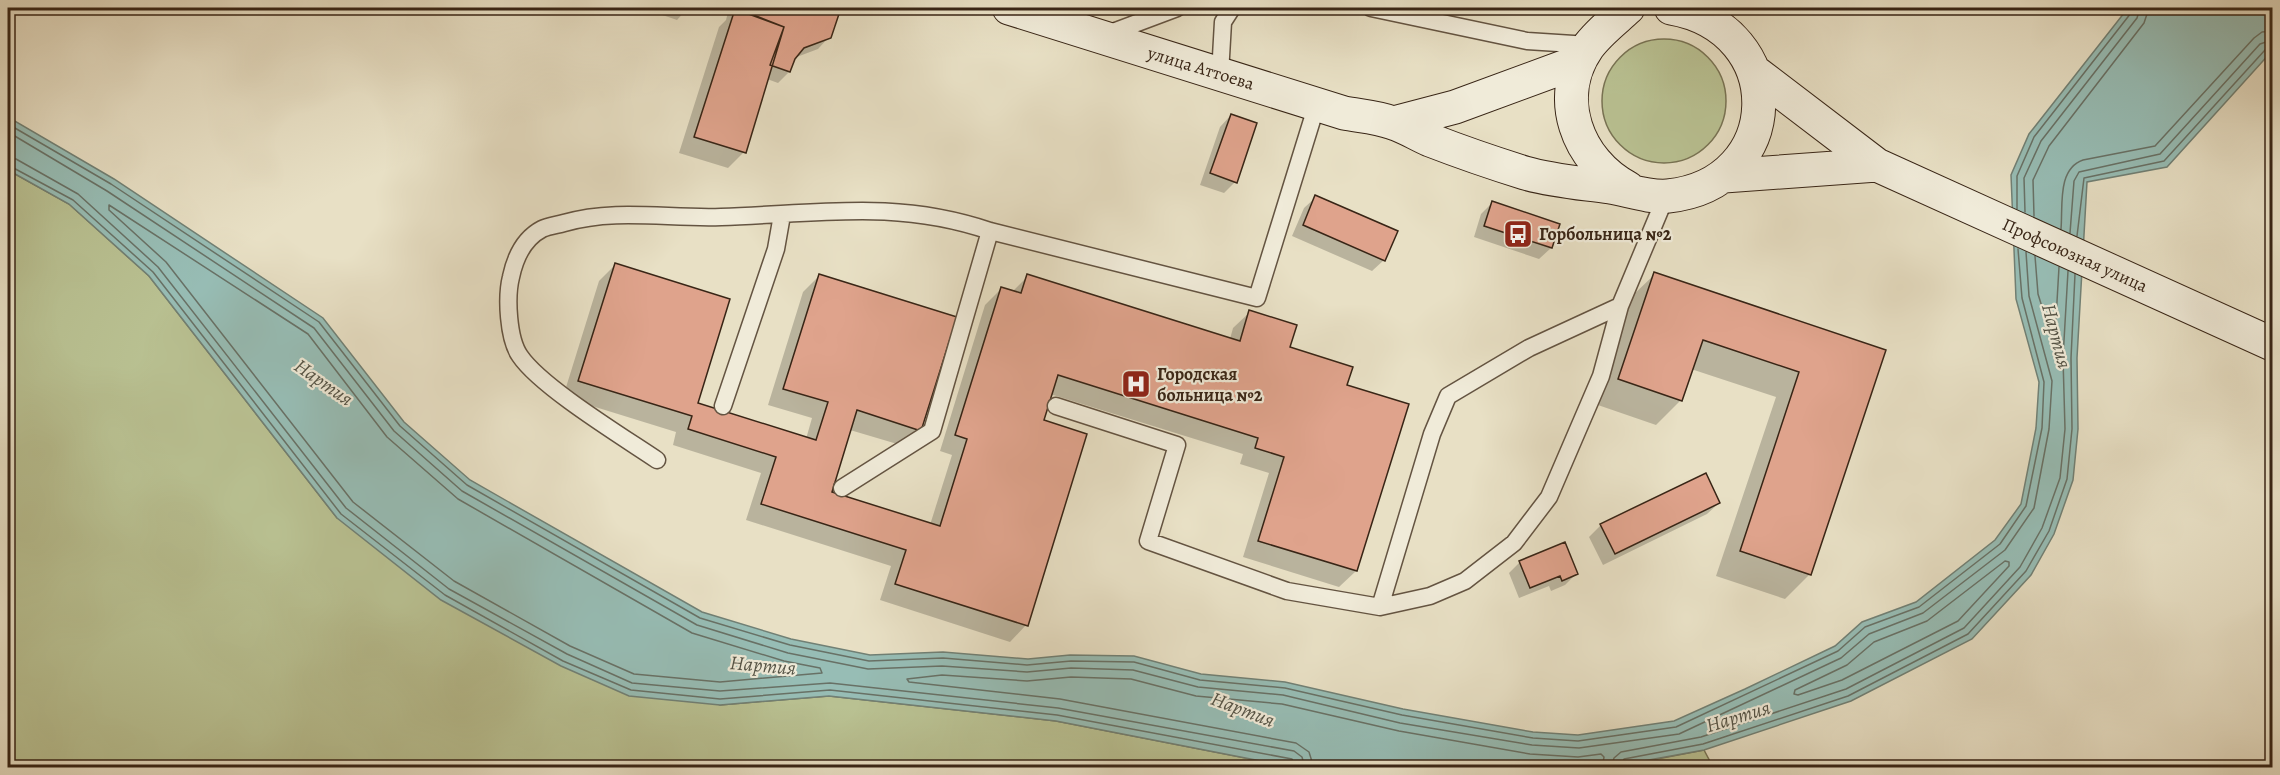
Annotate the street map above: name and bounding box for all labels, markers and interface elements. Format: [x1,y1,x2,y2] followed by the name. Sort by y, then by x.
[1144,40,1258,96] street label: улица Аттоева
[1998,212,2152,298] street label: Профсоюзная улица
[1502,218,1534,250] bus stop icon: Горбольница №2
[1539,222,1672,246] place label: Горбольница №2
[2035,301,2078,372] water label: Нартия
[289,352,359,412] water label: Нартия
[1157,362,1263,407] place label: Городская больница №2
[1120,368,1152,400] hospital icon: Городская больница №2
[729,649,797,682] water label: Нартия
[1207,685,1279,734] water label: Нартия
[1702,694,1774,739] water label: Нартия

